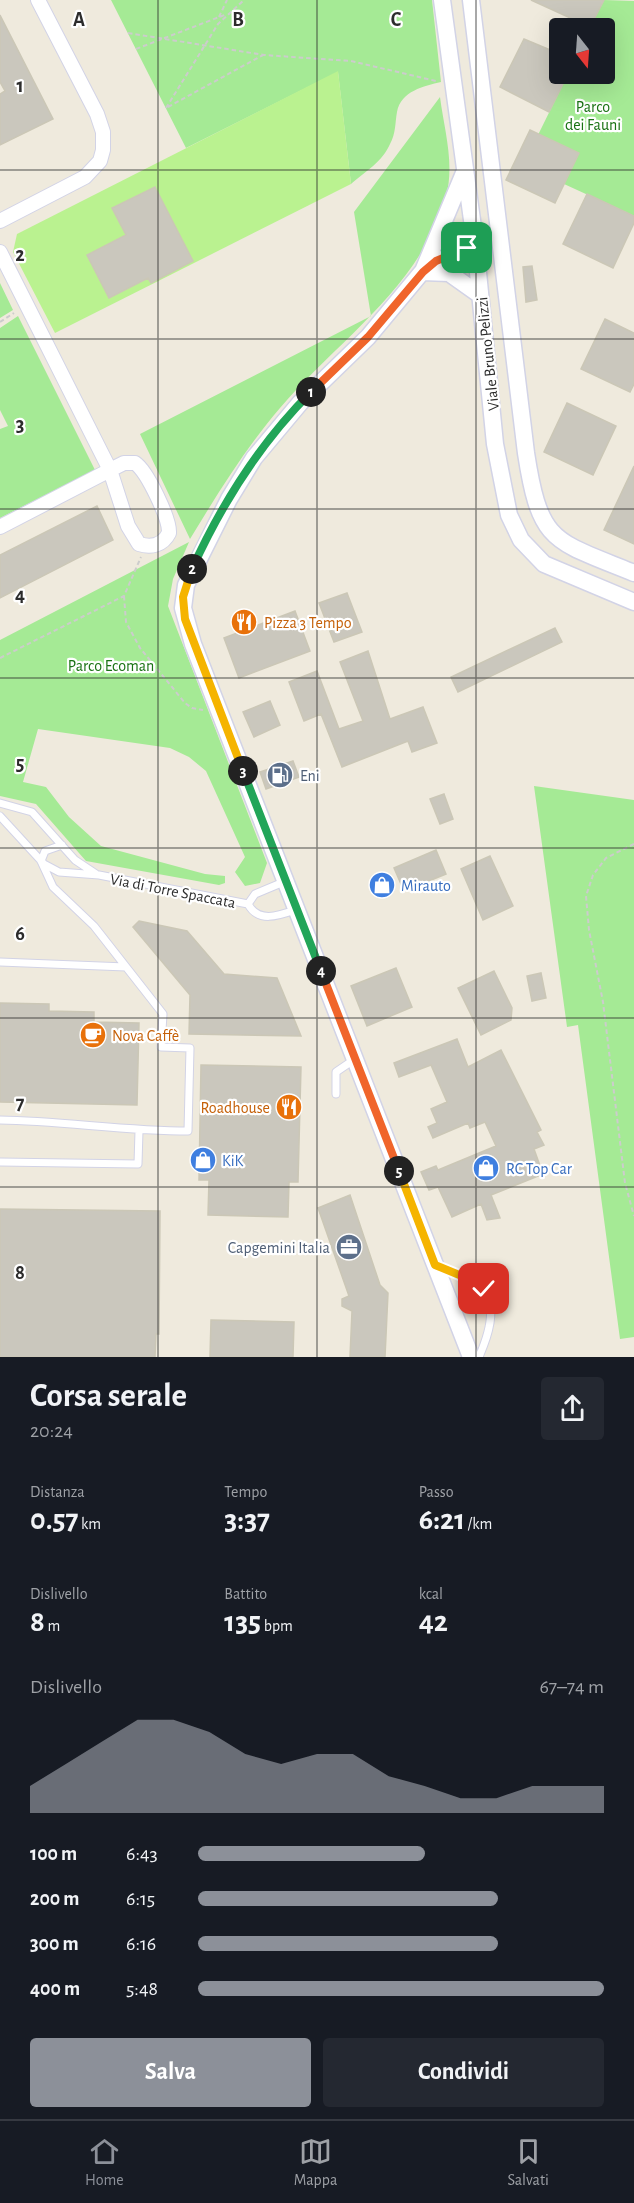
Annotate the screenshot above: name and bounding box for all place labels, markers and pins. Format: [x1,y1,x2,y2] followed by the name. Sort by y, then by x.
[441,222,492,273] pin
[296,377,326,407] pin: 1
[177,554,207,584] pin: 2
[229,607,259,637] restaurant icon: Pizza 3 Tempo
[264,615,352,631] place label: Pizza 3 Tempo
[228,756,258,786] pin: 3
[265,760,295,790] fuel station icon: Eni
[300,768,320,784] place label: Eni
[367,870,397,900] shop icon: Mirauto
[401,878,451,894] place label: Mirauto
[306,956,336,986] pin: 4
[78,1020,108,1050] cafe icon: Nova Caffè
[112,1028,179,1044] place label: Nova Caffè
[274,1092,304,1122] restaurant icon: Roadhouse
[201,1100,270,1116] place label: Roadhouse
[188,1145,218,1175] shop icon: KiK
[222,1153,244,1169] place label: KiK
[471,1153,501,1183] shop icon: RC Top Car
[384,1156,414,1186] pin: 5
[506,1161,573,1177] place label: RC Top Car
[334,1232,364,1262] office icon: Capgemini Italia
[228,1240,330,1256] place label: Capgemini Italia
[458,1263,509,1314] pin

